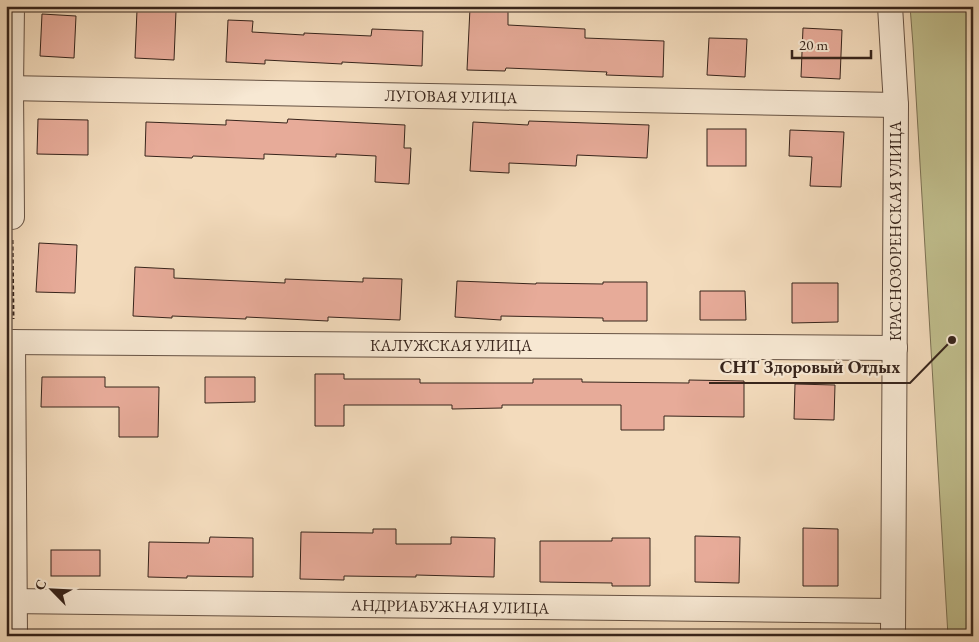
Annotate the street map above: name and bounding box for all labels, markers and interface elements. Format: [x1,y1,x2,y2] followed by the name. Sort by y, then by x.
[792,28,870,60] scale bar
[799,35,828,54] text: 20 m
[384,85,519,108] street label: ЛУГОВАЯ УЛИЦА
[885,120,906,341] street label: КРАСНОЗОРЕНСКАЯ УЛИЦА
[370,335,533,356] street label: КАЛУЖСКАЯ УЛИЦА
[709,350,910,383] callout: СНТ Здоровый Отдых
[720,355,900,378] text: СНТ Здоровый Отдых
[28,564,78,614] north arrow
[30,576,50,593] text: С
[350,594,550,619] street label: АНДРИАБУЖНАЯ УЛИЦА

